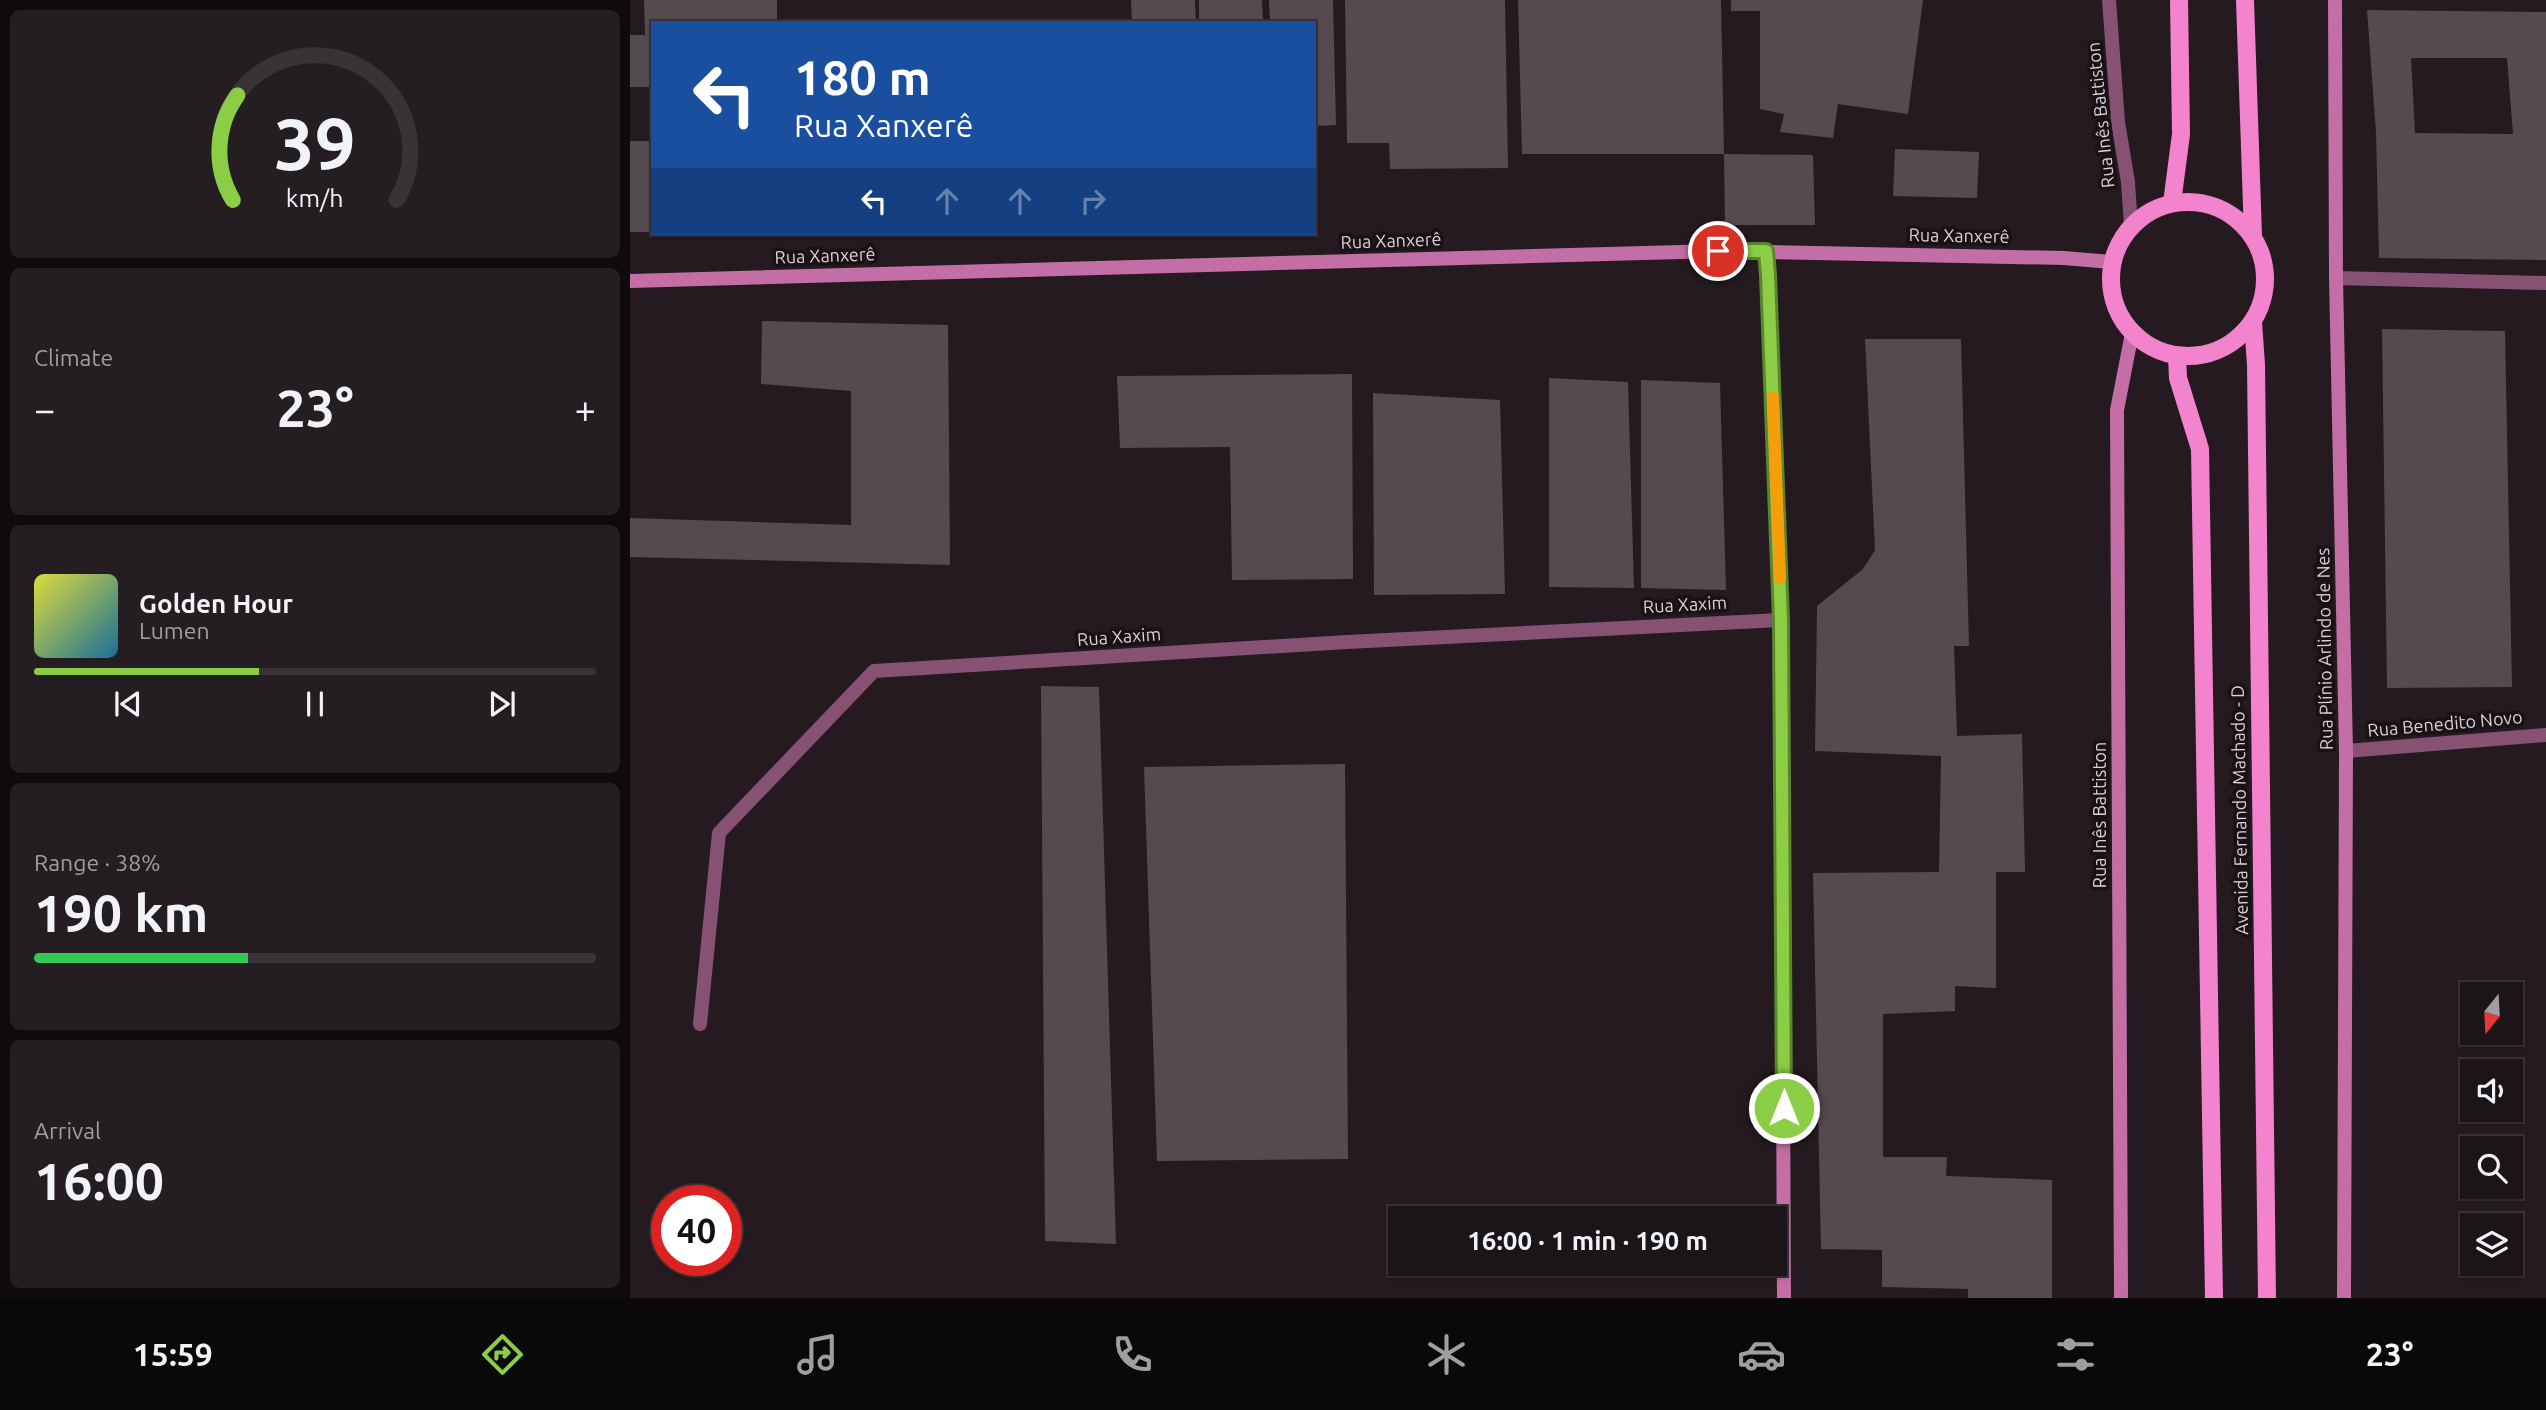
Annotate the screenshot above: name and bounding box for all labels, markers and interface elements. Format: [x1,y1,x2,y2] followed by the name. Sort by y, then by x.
[2082,41,2118,189] street label: Rua Inês Battiston
[679,49,770,140] icon: left
[794,49,931,104] text: 180 m
[274,102,356,184] text: 39
[794,107,974,143] text: Rua Xanxerê
[855,182,893,220] icon: left
[928,182,966,220] icon: ahead
[1001,182,1039,220] icon: ahead
[1074,182,1112,220] icon: right
[286,184,344,212] text: km/h
[1688,221,1748,281] pin
[1908,224,2010,246] street label: Rua Xanxerê
[1340,228,1442,252] street label: Rua Xanxerê
[1699,232,1737,270] icon: arrive
[774,243,876,267] street label: Rua Xanxerê
[34,345,113,370] text: Climate
[276,379,354,437] text: 23°
[34,388,55,430] text: −
[575,388,596,430] text: +
[2312,548,2336,750] street label: Rua Plínio Arlindo de Nes
[139,589,293,618] text: Golden Hour
[1642,592,1727,616] street label: Rua Xaxim
[139,618,210,643] text: Lumen
[1076,623,1162,649] street label: Rua Xaxim
[109,685,147,723] icon: previous
[296,685,334,723] icon: pause
[483,685,521,723] icon: next
[2227,685,2251,935] street label: Avenida Fernando Machado - D
[2367,706,2523,740] street label: Rua Benedito Novo
[2089,742,2109,888] street label: Rua Inês Battiston
[34,850,161,875] text: Range · 38%
[34,884,208,942] text: 190 km
[2460,982,2524,1045] north arrow
[2460,982,2523,1276] map controls
[2460,1059,2523,1122] button: sound
[1747,1071,1821,1145] position arrow
[34,1118,101,1143] text: Arrival
[2460,1136,2523,1199] button: search
[34,1152,164,1210] text: 16:00
[651,1185,742,1276] speed limit sign: 40
[2460,1213,2523,1276] button: layers
[1467,1226,1708,1255] text: 16:00 · 1 min · 190 m
[478,1330,527,1379] icon: directions
[793,1330,842,1379] icon: music
[1108,1330,1157,1379] icon: phone
[1422,1330,1471,1379] icon: climate
[1737,1330,1786,1379] icon: car
[2051,1330,2100,1379] icon: filters
[133,1336,213,1372] text: 15:59
[2366,1336,2413,1372] text: 23°

